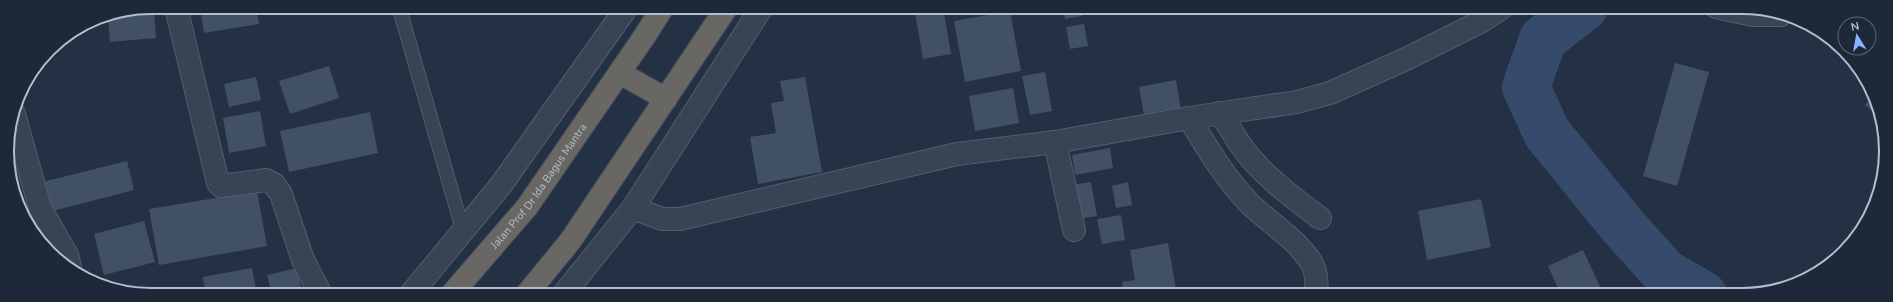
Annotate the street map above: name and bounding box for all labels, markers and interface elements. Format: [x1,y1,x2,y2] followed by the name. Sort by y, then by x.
[1837,16,1877,56] north arrow
[1850,19,1861,35] text: N
[486,120,590,253] street label: Jalan Prof Dr Ida Bagus Mantra

